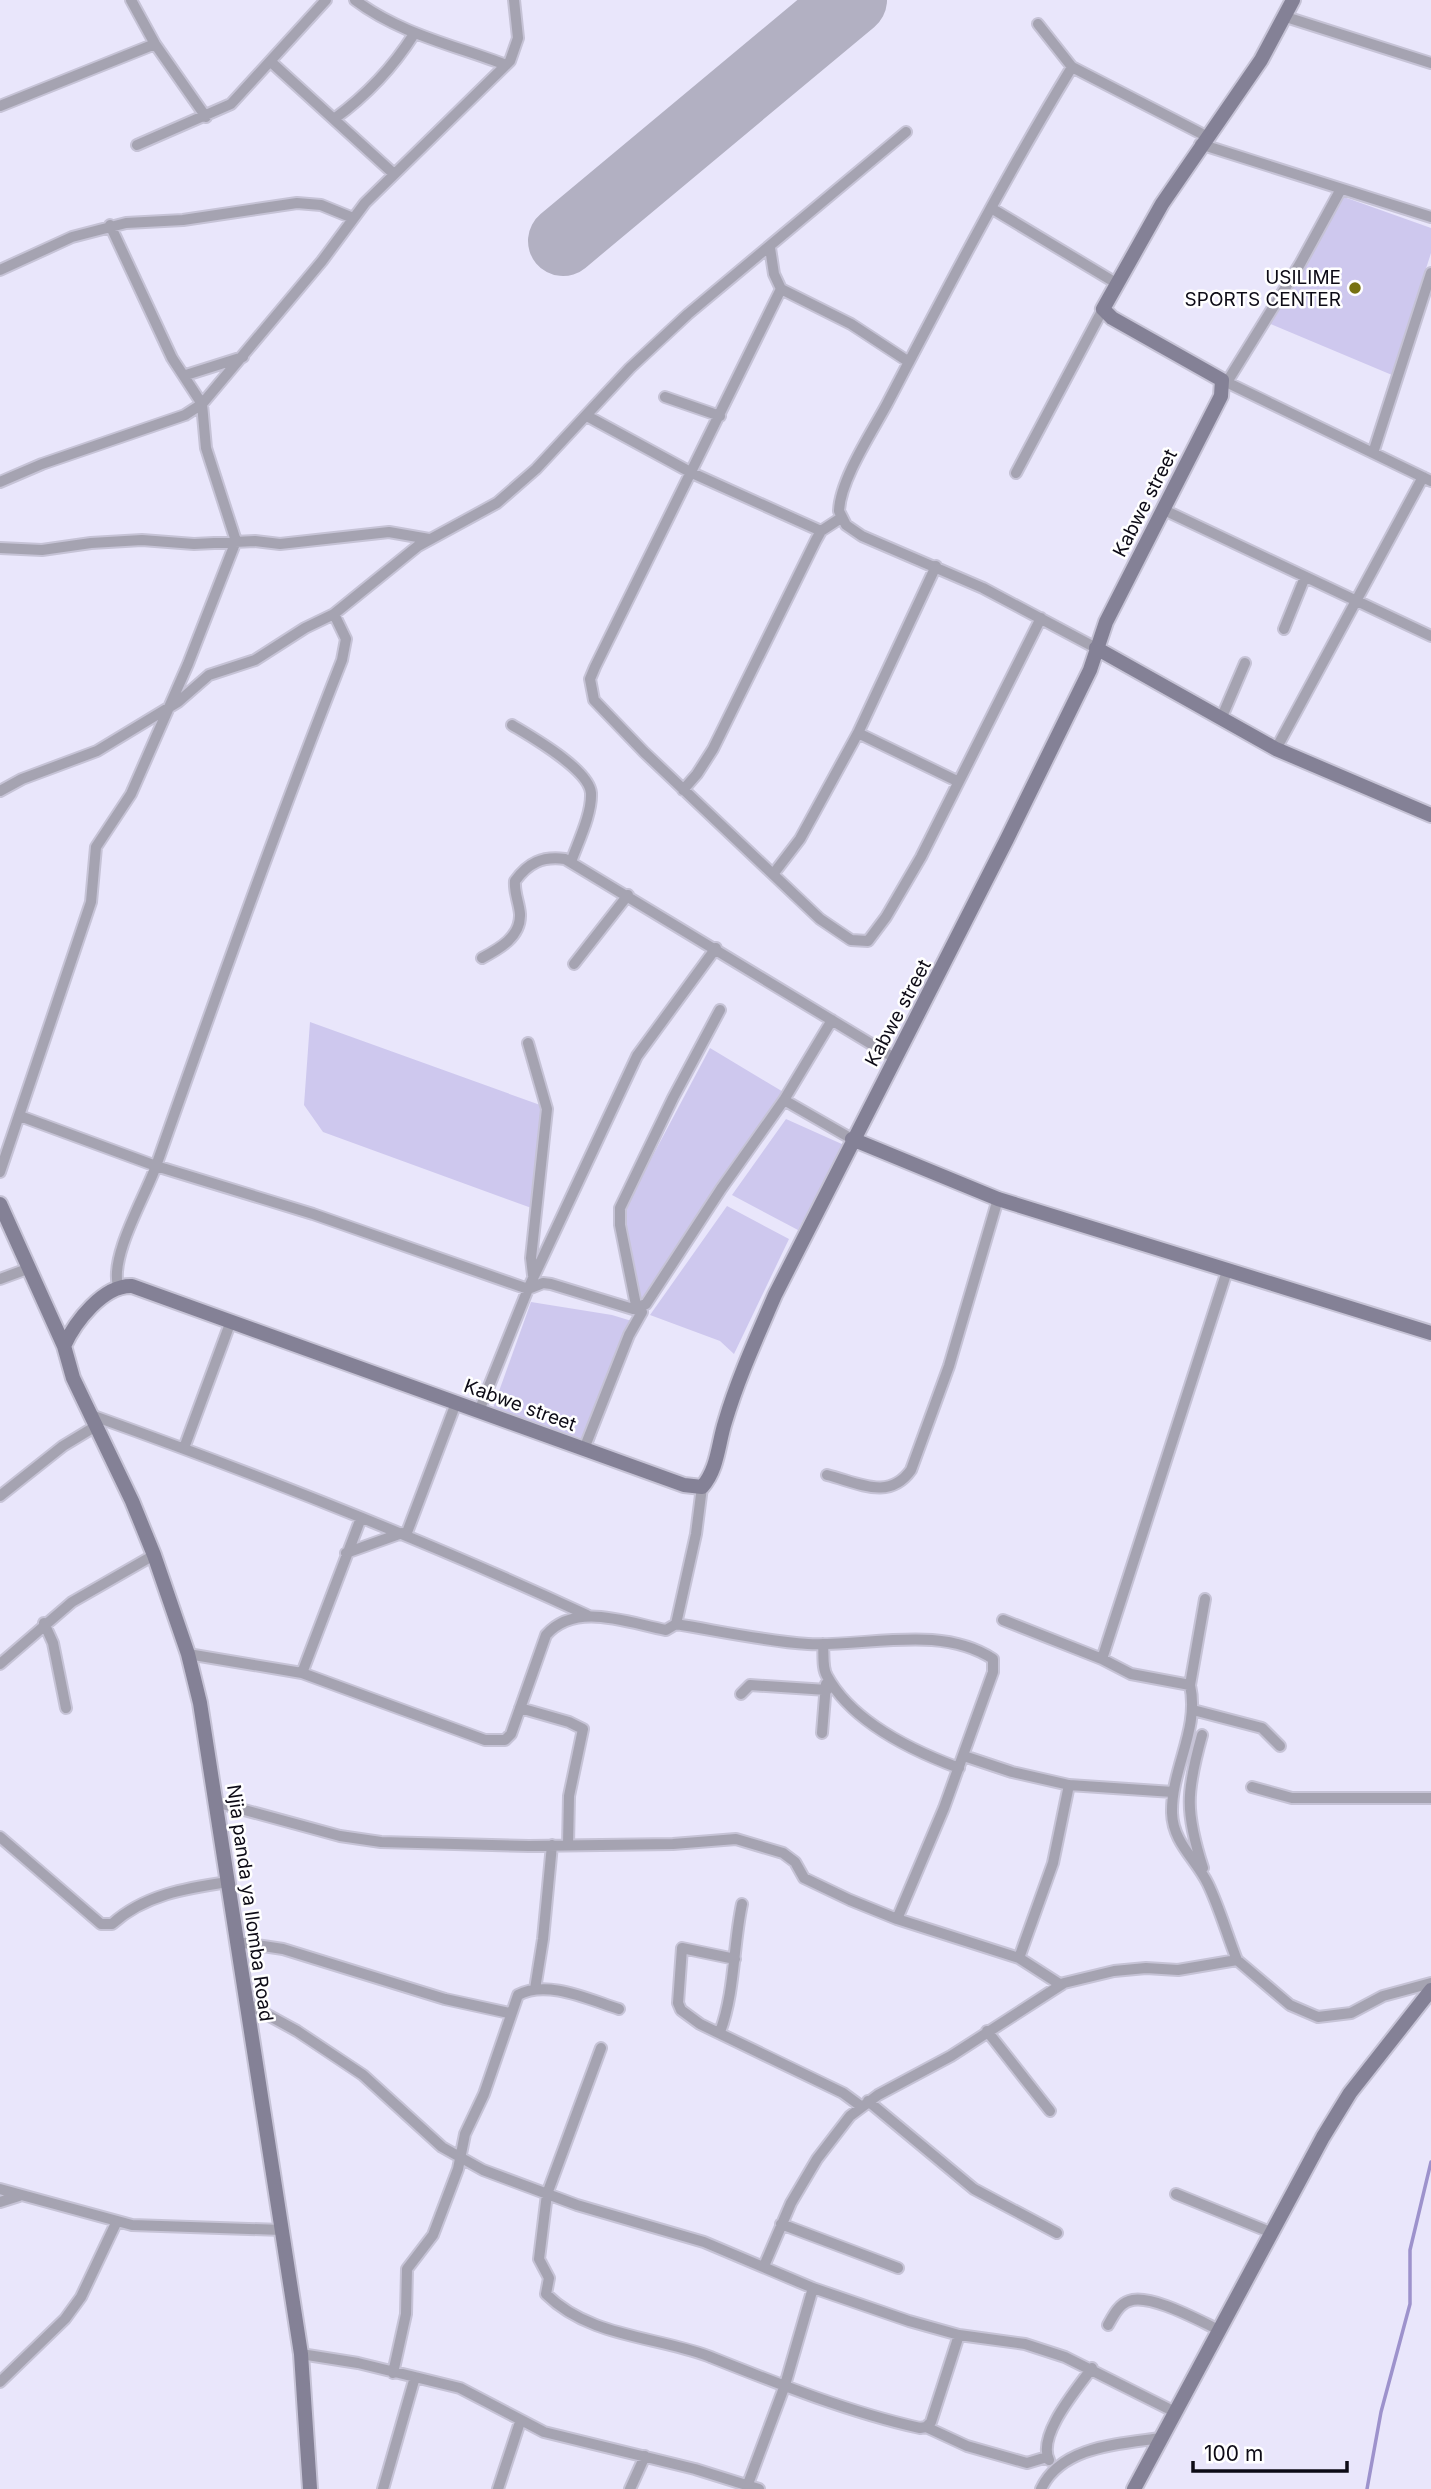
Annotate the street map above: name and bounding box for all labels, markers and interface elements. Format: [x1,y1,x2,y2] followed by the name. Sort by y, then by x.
[1185,266,1341,311] place label: USILIME SPORTS CENTER
[1347,280,1363,296] marker: USILIME SPORTS CENTER
[1108,445,1182,561] street label: Kabwe street
[860,956,936,1070] street label: Kabwe street
[461,1374,579,1436] street label: Kabwe street
[222,1783,278,2023] street label: Njia panda ya Ilomba Road
[1193,2430,1347,2474] scale bar
[1204,2441,1263,2466] text: 100 m

